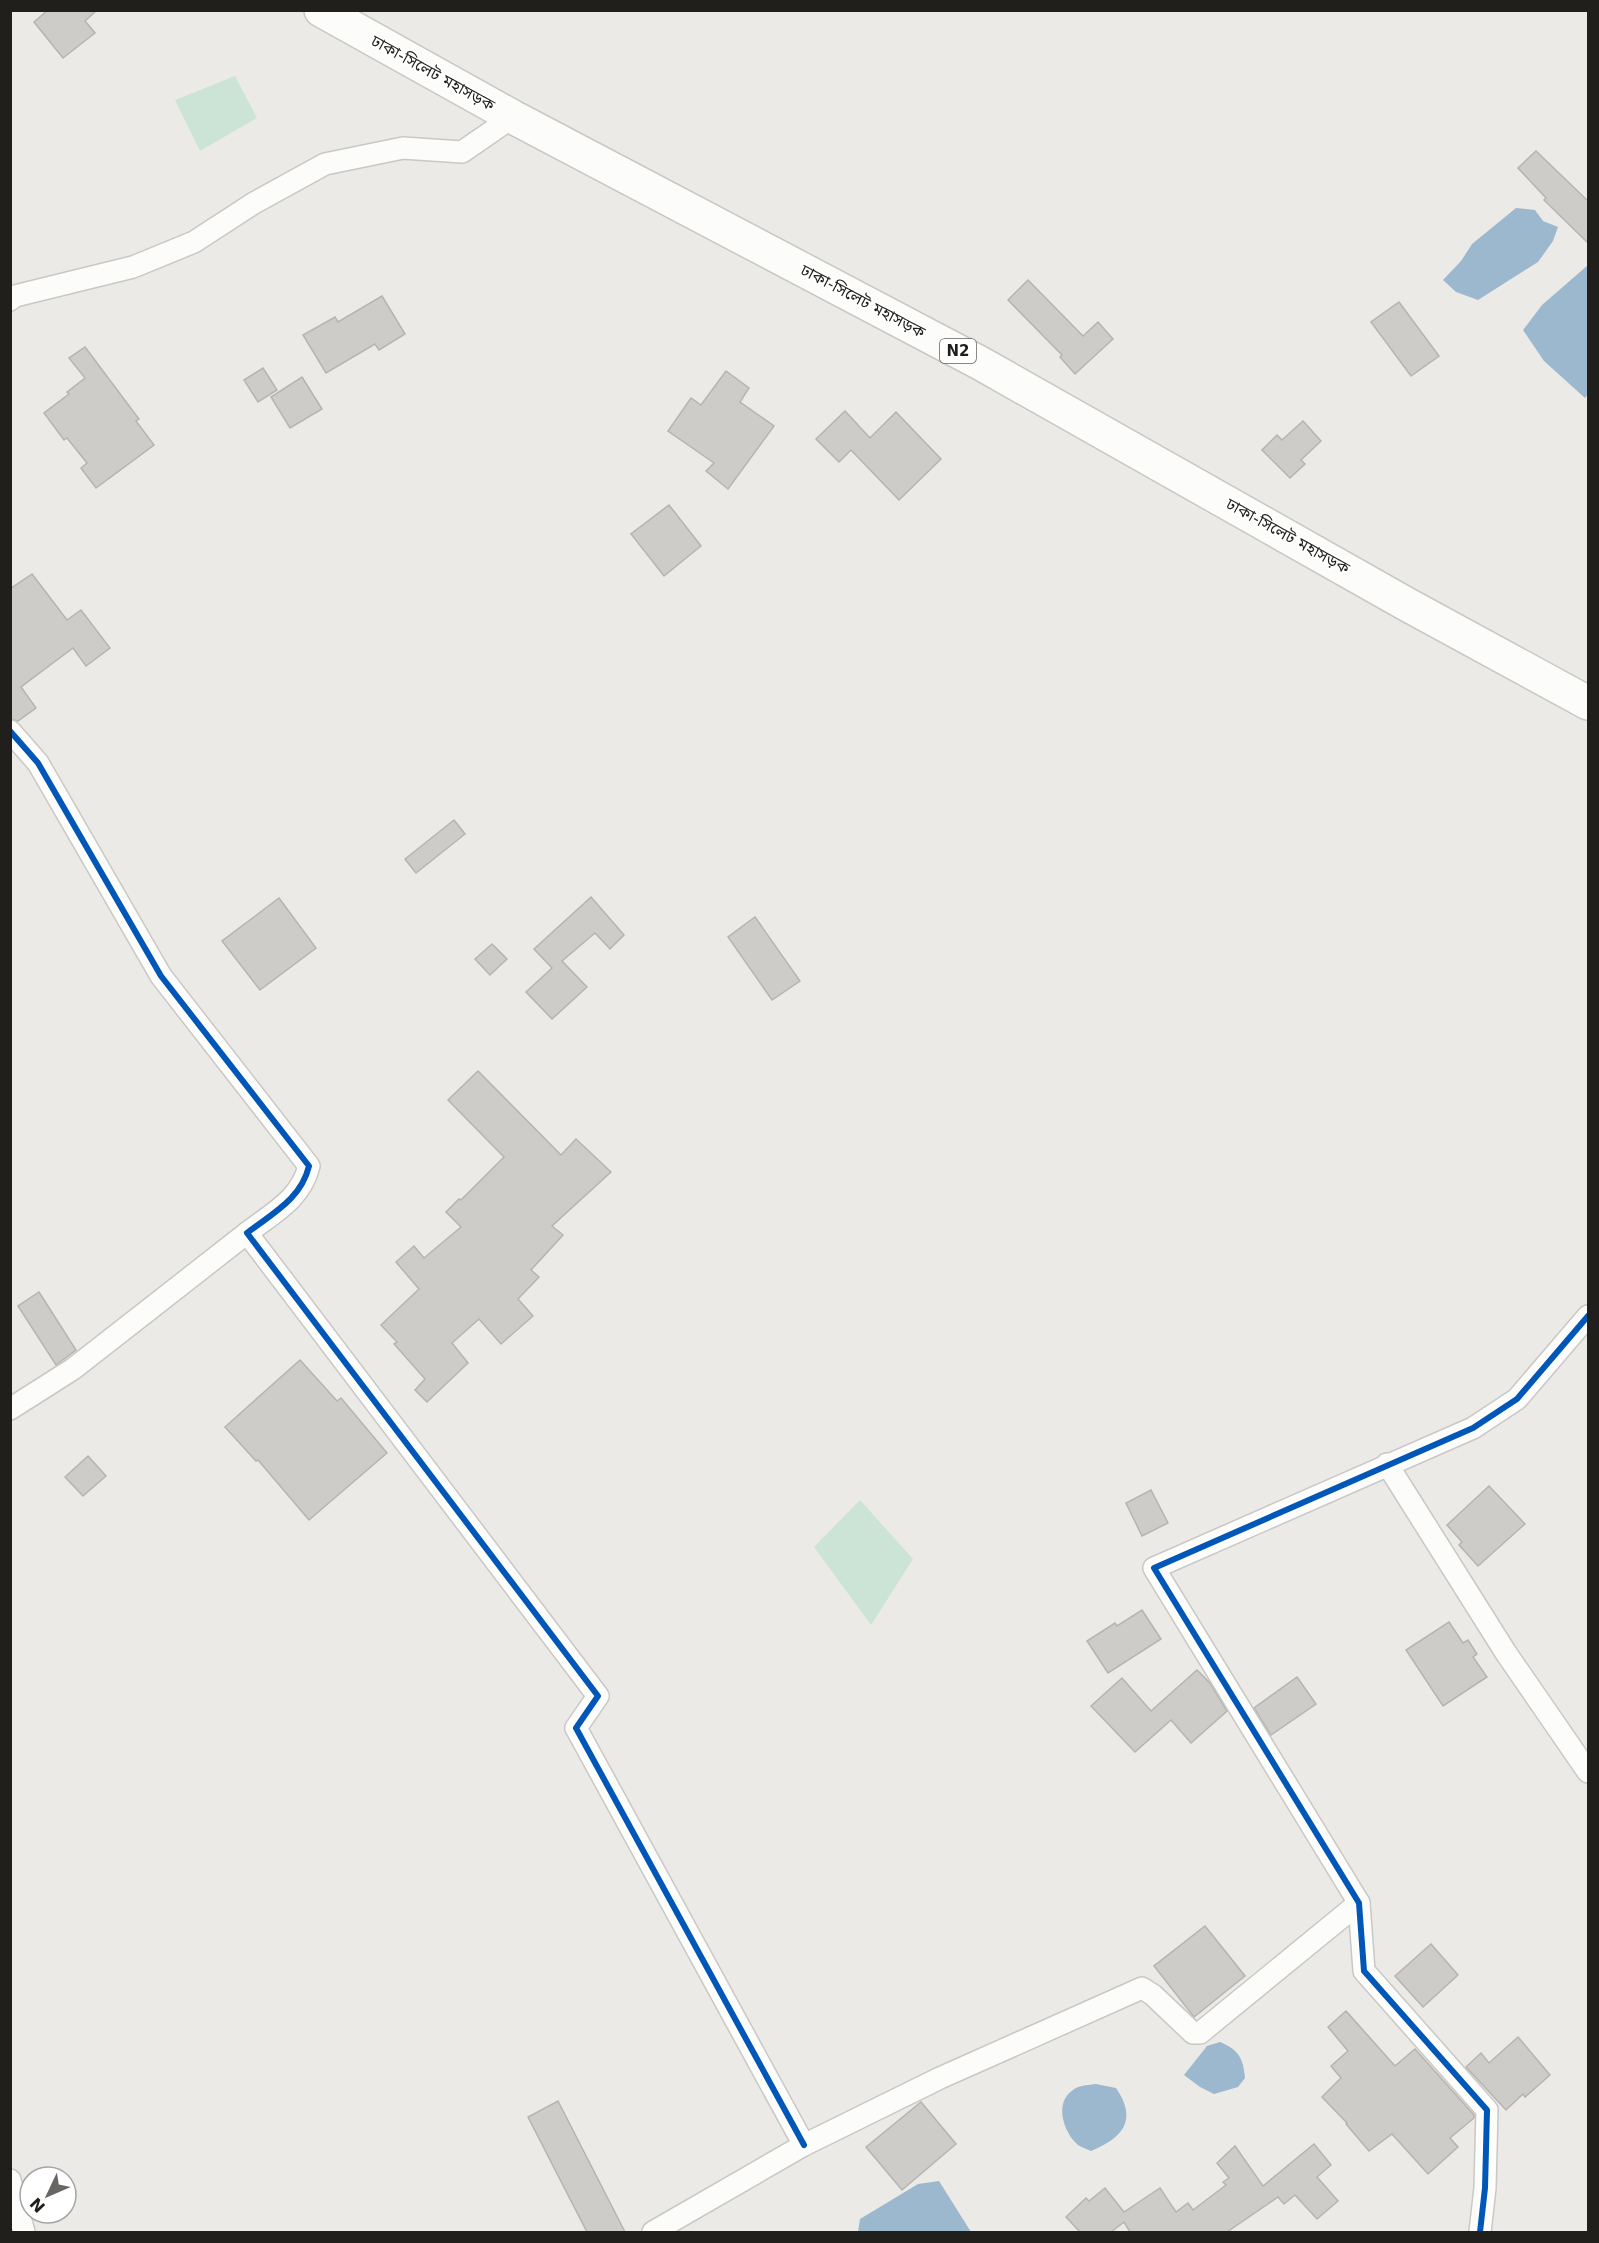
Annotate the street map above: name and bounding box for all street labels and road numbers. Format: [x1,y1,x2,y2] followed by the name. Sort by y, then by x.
[367,31,499,115] street label: ঢাকা-সিলেট মহাসড়ক
[797,260,929,342] street label: ঢাকা-সিলেট মহাসড়ক
[940,339,976,363] road number: N2
[1222,494,1354,578] street label: ঢাকা-সিলেট মহাসড়ক

